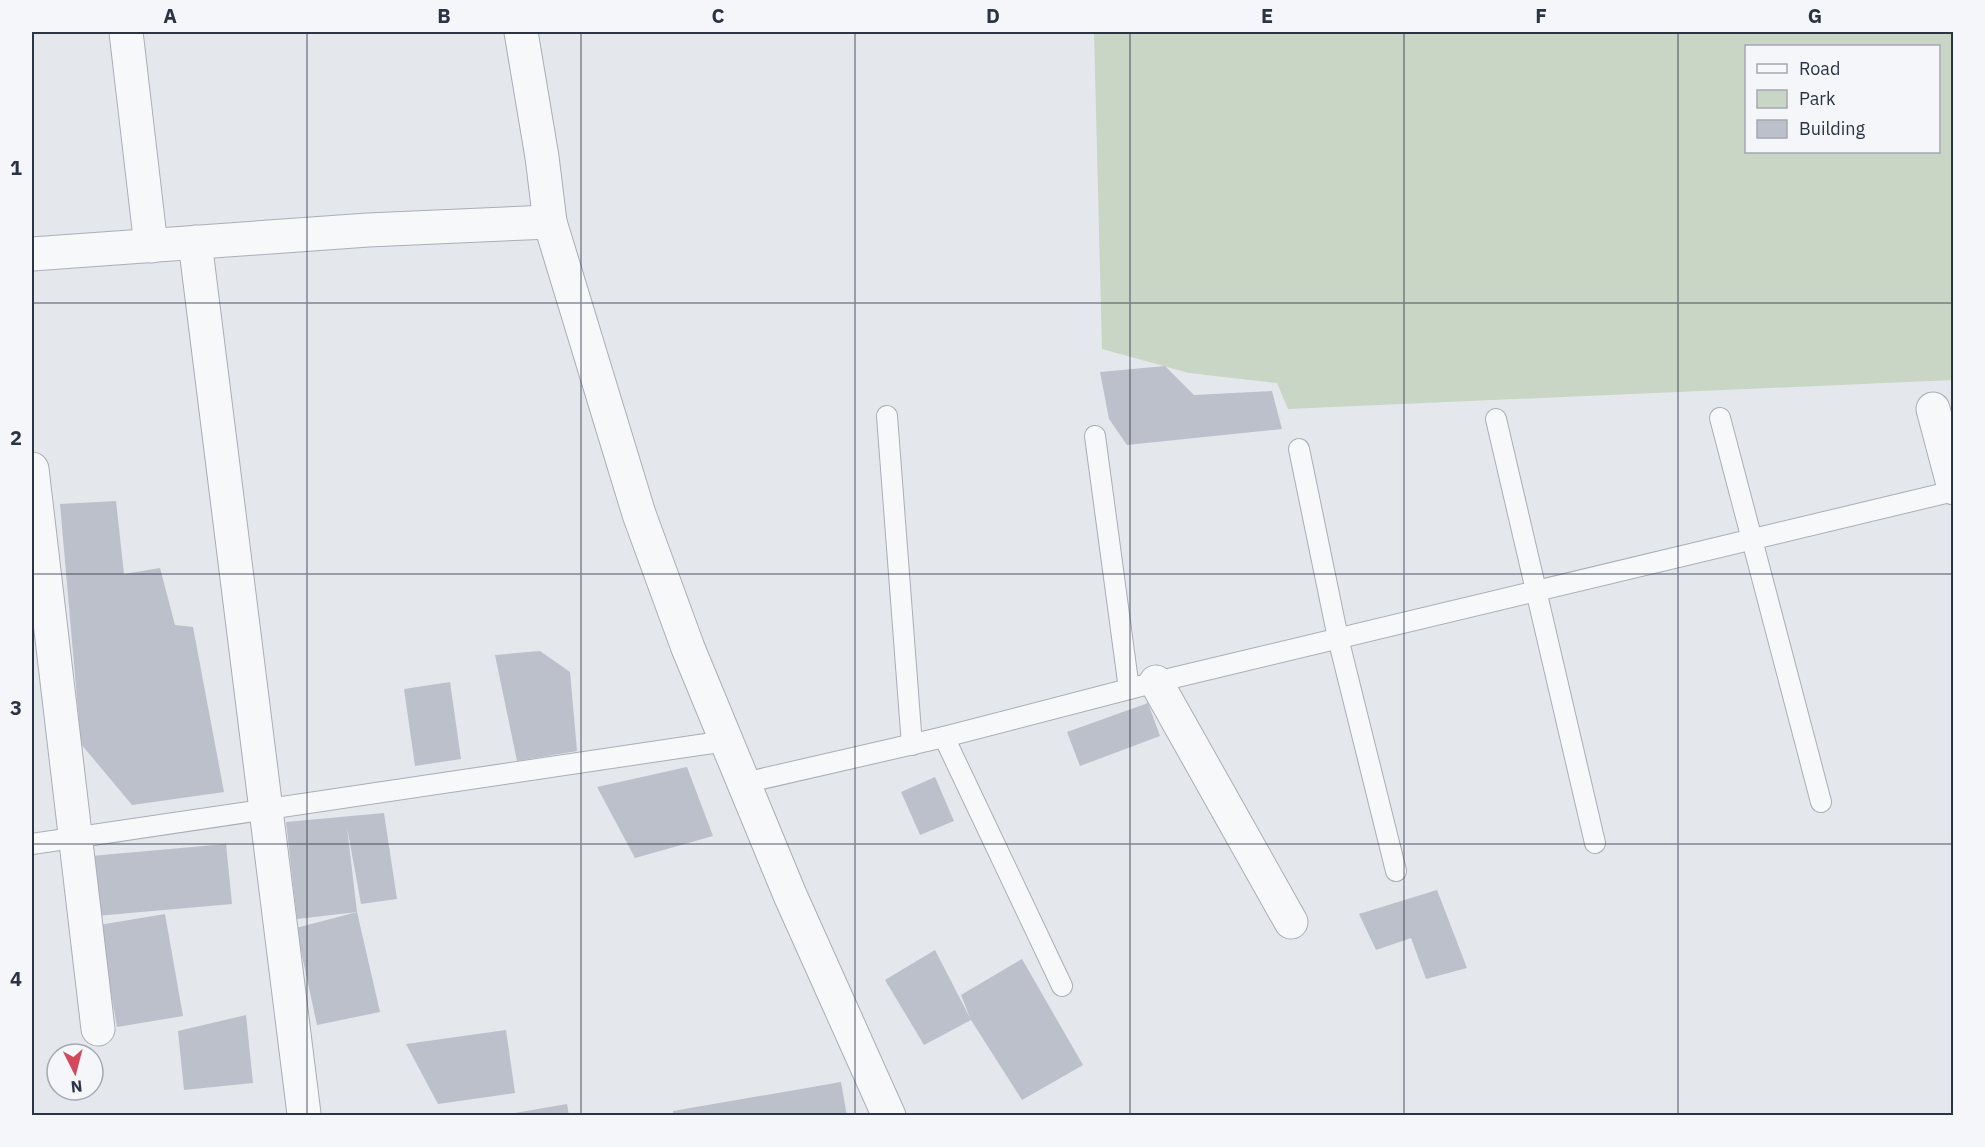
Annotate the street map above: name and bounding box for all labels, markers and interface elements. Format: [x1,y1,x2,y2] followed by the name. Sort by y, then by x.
[163,2,177,29] text: A
[437,2,451,29] text: B
[711,2,725,29] text: C
[986,2,1000,29] text: D
[1261,2,1273,29] text: E
[1535,2,1547,29] text: F
[1808,2,1822,29] text: G
[1745,45,1940,153] legend
[1799,57,1840,80] text: Road
[1799,87,1836,110] text: Park
[1799,117,1866,140] text: Building
[10,154,22,181] text: 1
[10,424,22,451] text: 2
[10,694,22,721] text: 3
[10,965,22,992] text: 4
[45,1042,105,1102] north arrow
[70,1076,83,1097] text: N

